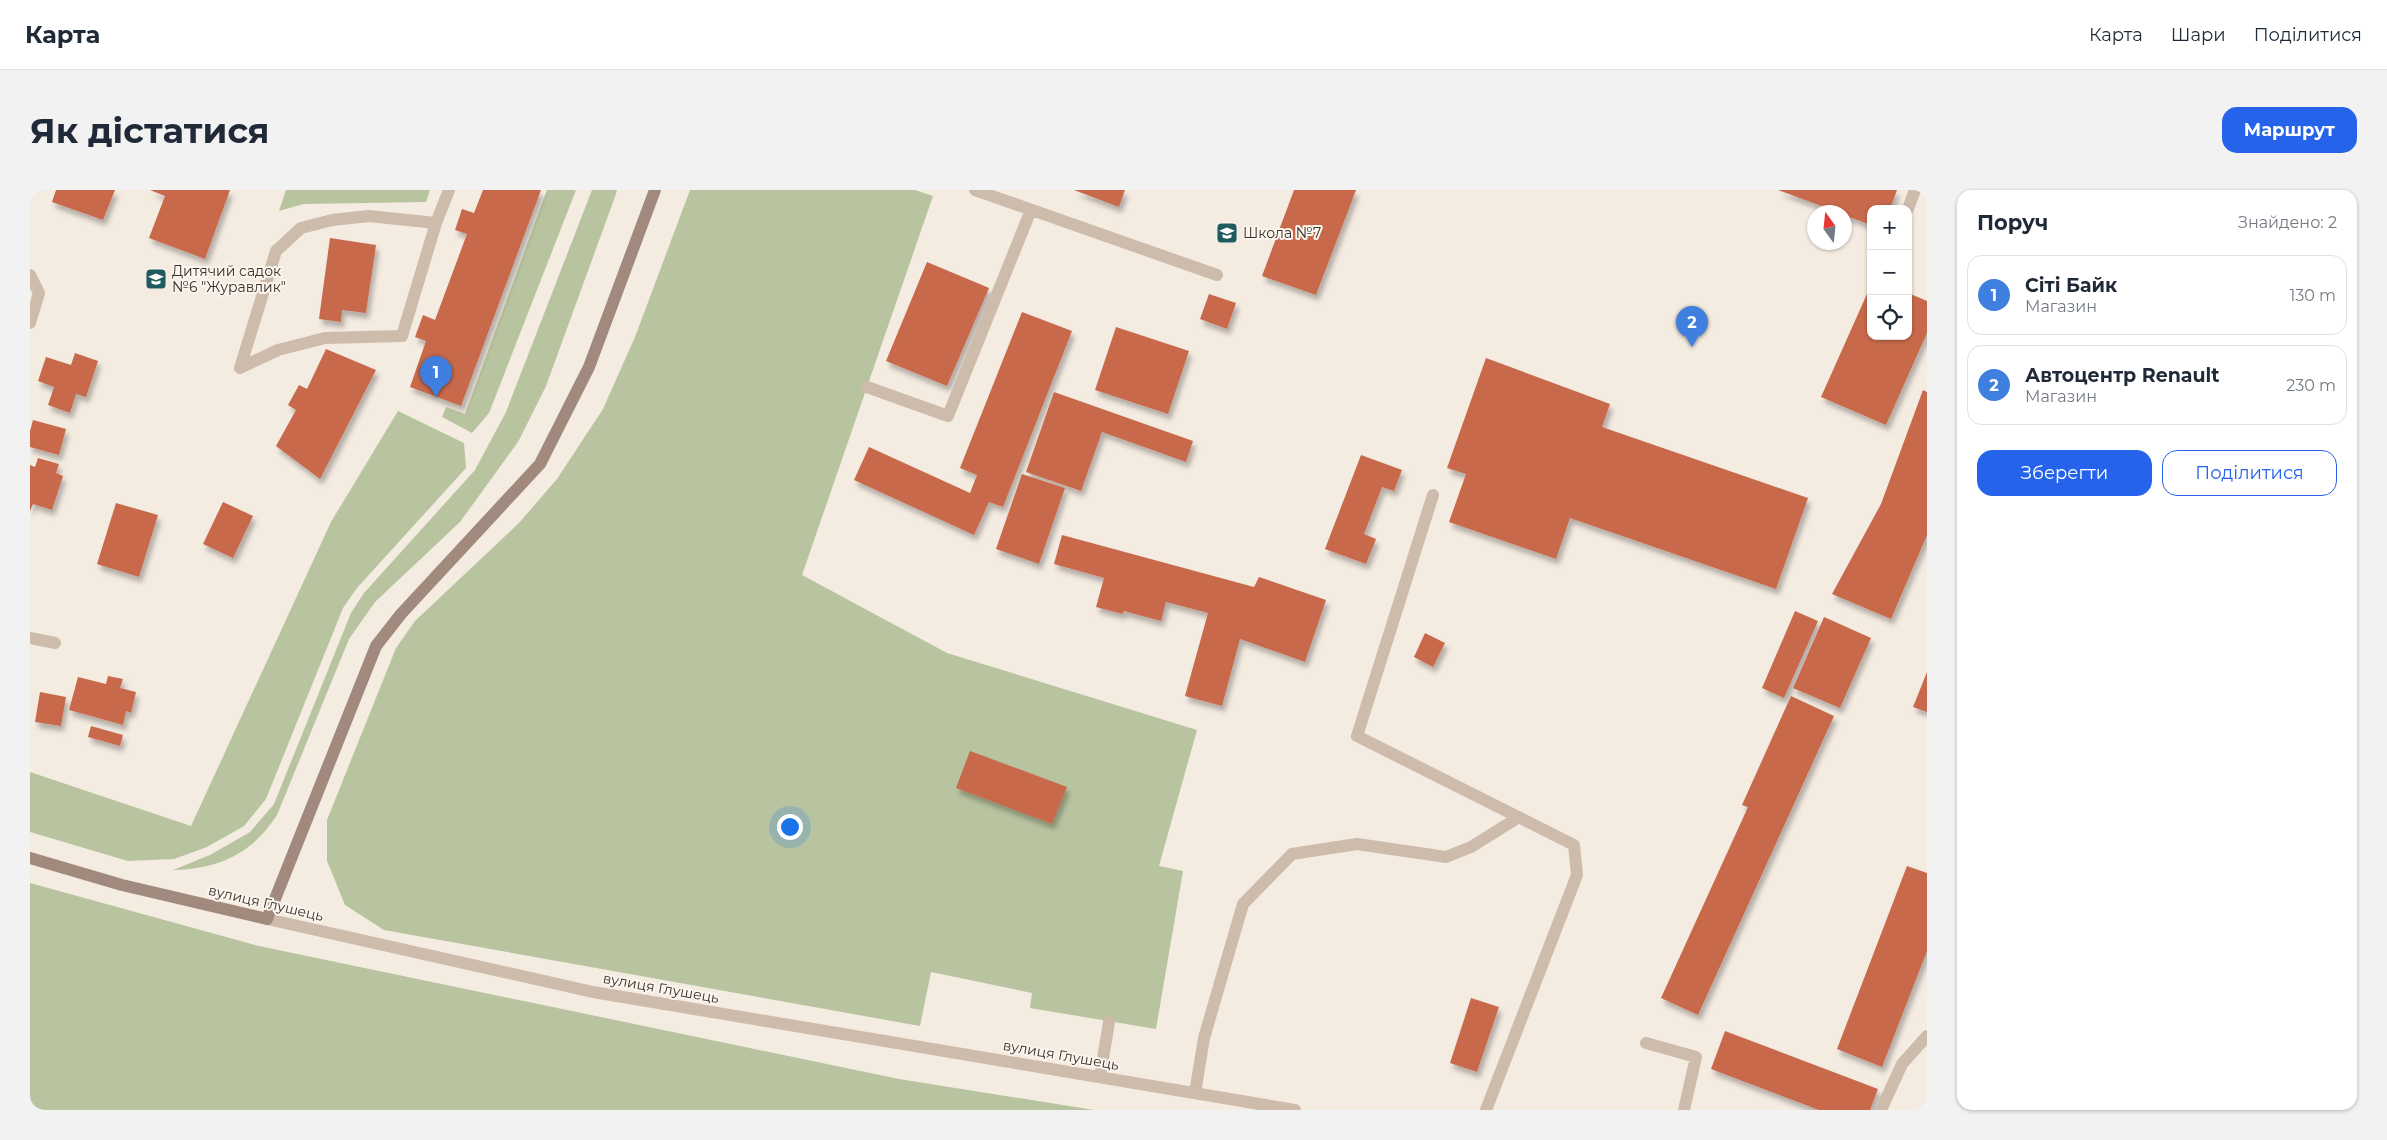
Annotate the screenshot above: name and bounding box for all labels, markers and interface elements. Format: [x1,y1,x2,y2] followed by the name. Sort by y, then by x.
[25,20,100,49] text: Карта
[2089,24,2143,46] text: Карта
[2171,24,2226,46] text: Шари
[2254,24,2362,46] text: Поділитися
[2222,107,2357,153] button: Маршрут
[30,109,270,152] text: Як дістатися
[1807,205,1852,250] north arrow
[1867,205,1912,340] map controls
[1867,205,1912,250] button: +
[1977,210,2048,235] text: Поруч
[2238,213,2337,232] text: Знайдено: 2
[1215,221,1239,245] school or university icon: Школа №7
[1243,224,1321,242] place label: Школа №7
[1867,250,1912,295] button: −
[172,262,286,296] place label: Дитячий садок №6 "Журавлик"
[144,267,168,291] school or university icon: Дитячий садок №6 "Журавлик"
[2025,274,2117,297] text: Сіті Байк
[1991,286,1997,305] text: 1
[2289,286,2336,305] text: 130 m
[1867,295,1912,340] button: locate
[2025,297,2097,316] text: Магазин
[1676,306,1708,347] pin: 2
[420,356,452,397] pin: 1
[2025,364,2220,387] text: Автоцентр Renault
[1989,376,1999,395] text: 2
[2286,376,2336,395] text: 230 m
[2025,387,2097,406] text: Магазин
[1977,450,2152,496] button: Зберегти
[2162,450,2337,496] button: Поділитися
[777,814,803,840] your location
[207,881,326,925] street label: вулиця Глушець
[601,969,721,1007] street label: вулиця Глушець
[1001,1036,1121,1074] street label: вулиця Глушець

